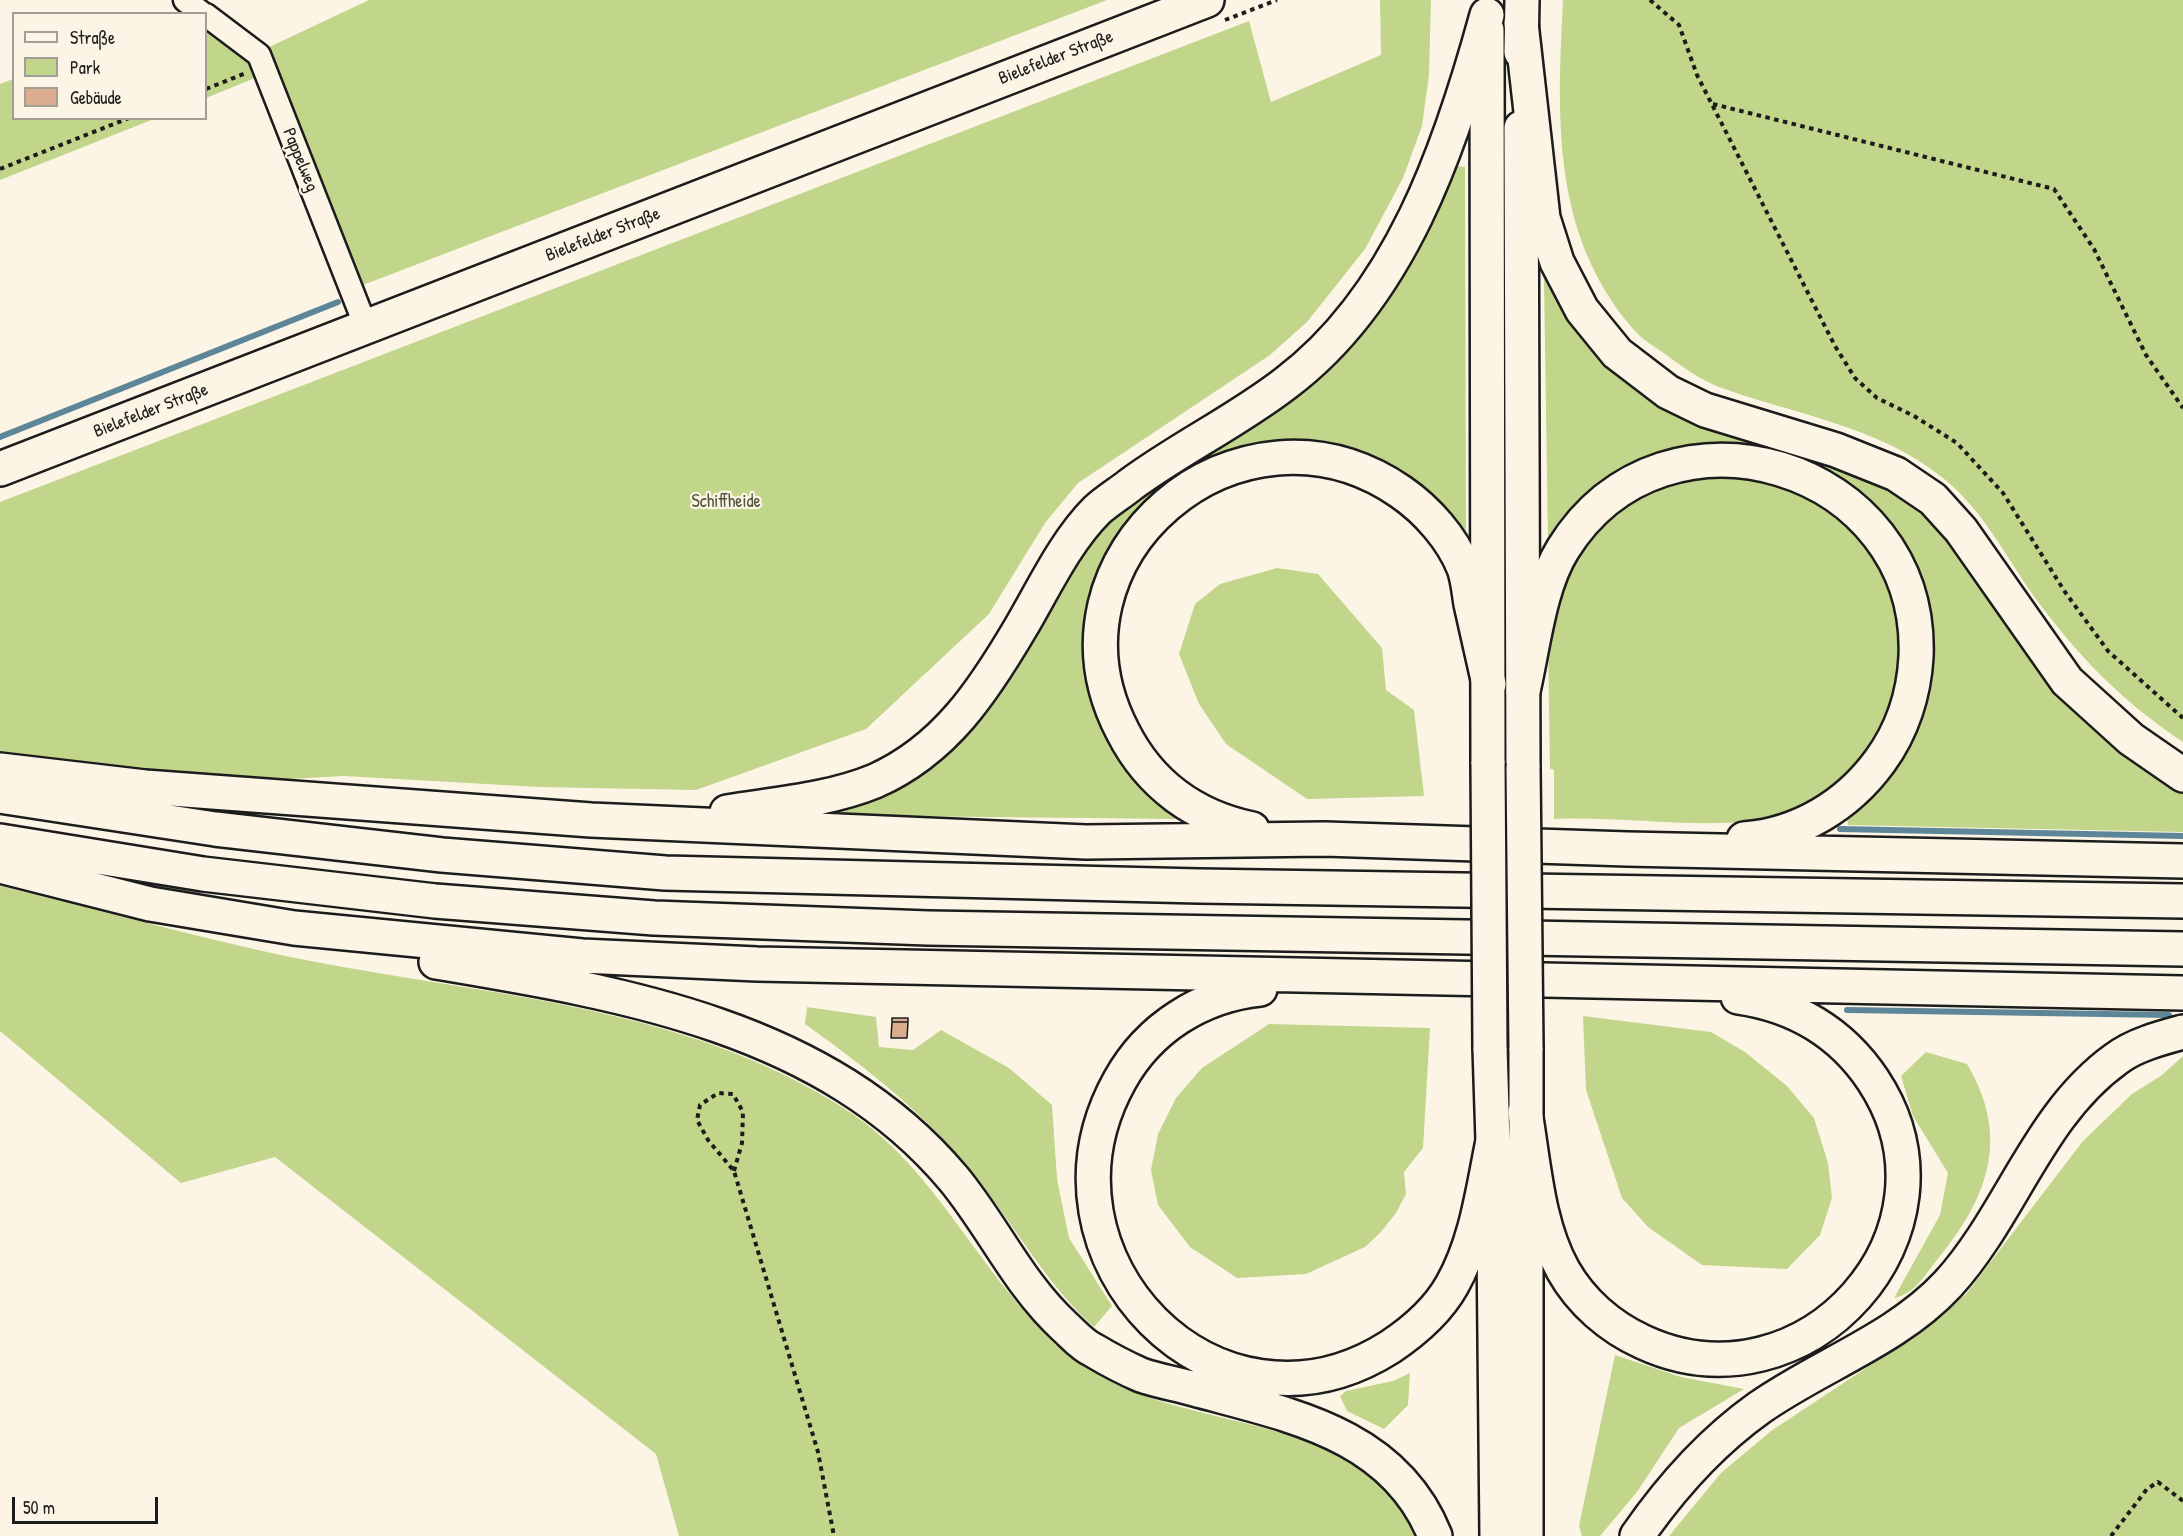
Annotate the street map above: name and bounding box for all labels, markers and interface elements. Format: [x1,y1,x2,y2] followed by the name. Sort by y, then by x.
[12,12,207,120] legend
[70,25,115,50] text: Straße
[996,26,1116,90] street label: Bielefelder Straße
[70,55,100,80] text: Park
[70,85,122,110] text: Gebäude
[278,125,322,195] street label: Pappelweg
[543,203,663,267] street label: Bielefelder Straße
[91,379,211,443] street label: Bielefelder Straße
[691,491,761,513] park label: Schiffheide
[15,1485,160,1523] scale bar
[23,1495,55,1520] text: 50 m

